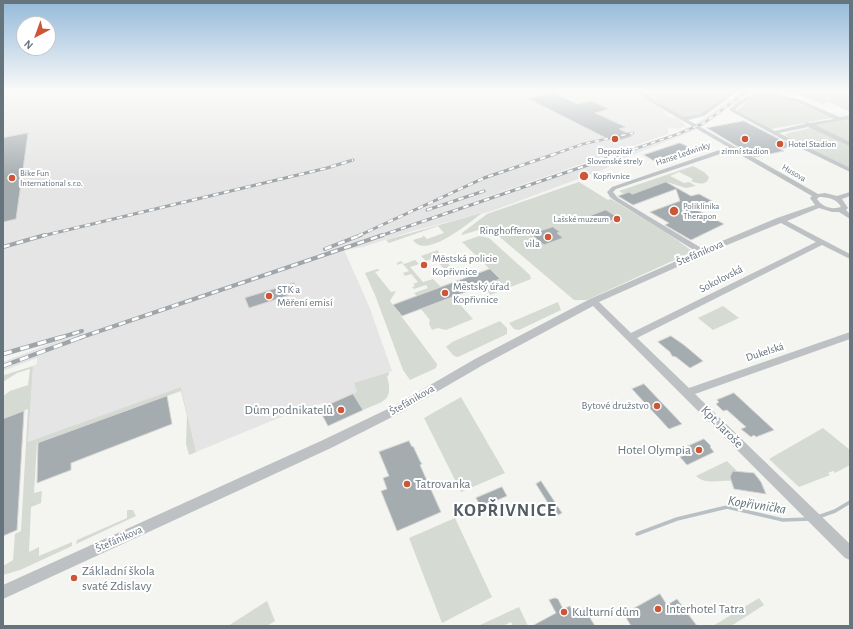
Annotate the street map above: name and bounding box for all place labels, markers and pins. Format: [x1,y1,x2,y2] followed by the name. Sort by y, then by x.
[610,134,620,144] marker: Depozitář Slovenské strely
[740,134,750,144] marker: zimní stadion
[775,139,785,149] marker: Hotel Stadion
[788,139,836,149] place label: Hotel Stadion
[587,146,643,167] place label: Depozitář Slovenské strely
[721,146,769,156] place label: zimní stadion
[20,168,83,189] place label: Bike Fun International s.r.o.
[578,170,590,182] marker: Kopřivnice
[593,171,630,181] place label: Kopřivnice
[7,173,17,183] marker: Bike Fun International s.r.o.
[683,201,720,222] place label: Poliklinika Therapon
[668,205,680,217] marker: Poliklinika Therapon
[554,214,609,224] place label: Lašské muzeum
[612,214,622,224] marker: Lašské muzeum
[479,224,540,250] place label: Ringhofferova vila
[543,232,553,242] marker: Ringhofferova vila
[432,252,497,278] place label: Městská policie Kopřivnice
[419,260,429,270] marker: Městská policie Kopřivnice
[453,280,509,306] place label: Městský úřad Kopřivnice
[277,283,333,309] place label: STK a Měření emisí
[440,288,450,298] marker: Městský úřad Kopřivnice
[264,291,274,301] marker: STK a Měření emisí
[582,399,649,413] place label: Bytové družstvo
[652,401,662,411] marker: Bytové družstvo
[244,402,333,418] place label: Dům podnikatelů
[336,405,346,415] marker: Dům podnikatelů
[617,442,691,458] place label: Hotel Olympia
[694,445,704,455] marker: Hotel Olympia
[415,476,471,492] place label: Tatrovanka
[402,479,412,489] marker: Tatrovanka
[82,563,155,594] place label: Základní škola svaté Zdislavy
[69,573,79,583] marker: Základní škola svaté Zdislavy
[666,601,744,617] place label: Interhotel Tatra
[572,604,639,620] place label: Kulturní dům
[653,604,663,614] marker: Interhotel Tatra
[559,607,569,617] marker: Kulturní dům

